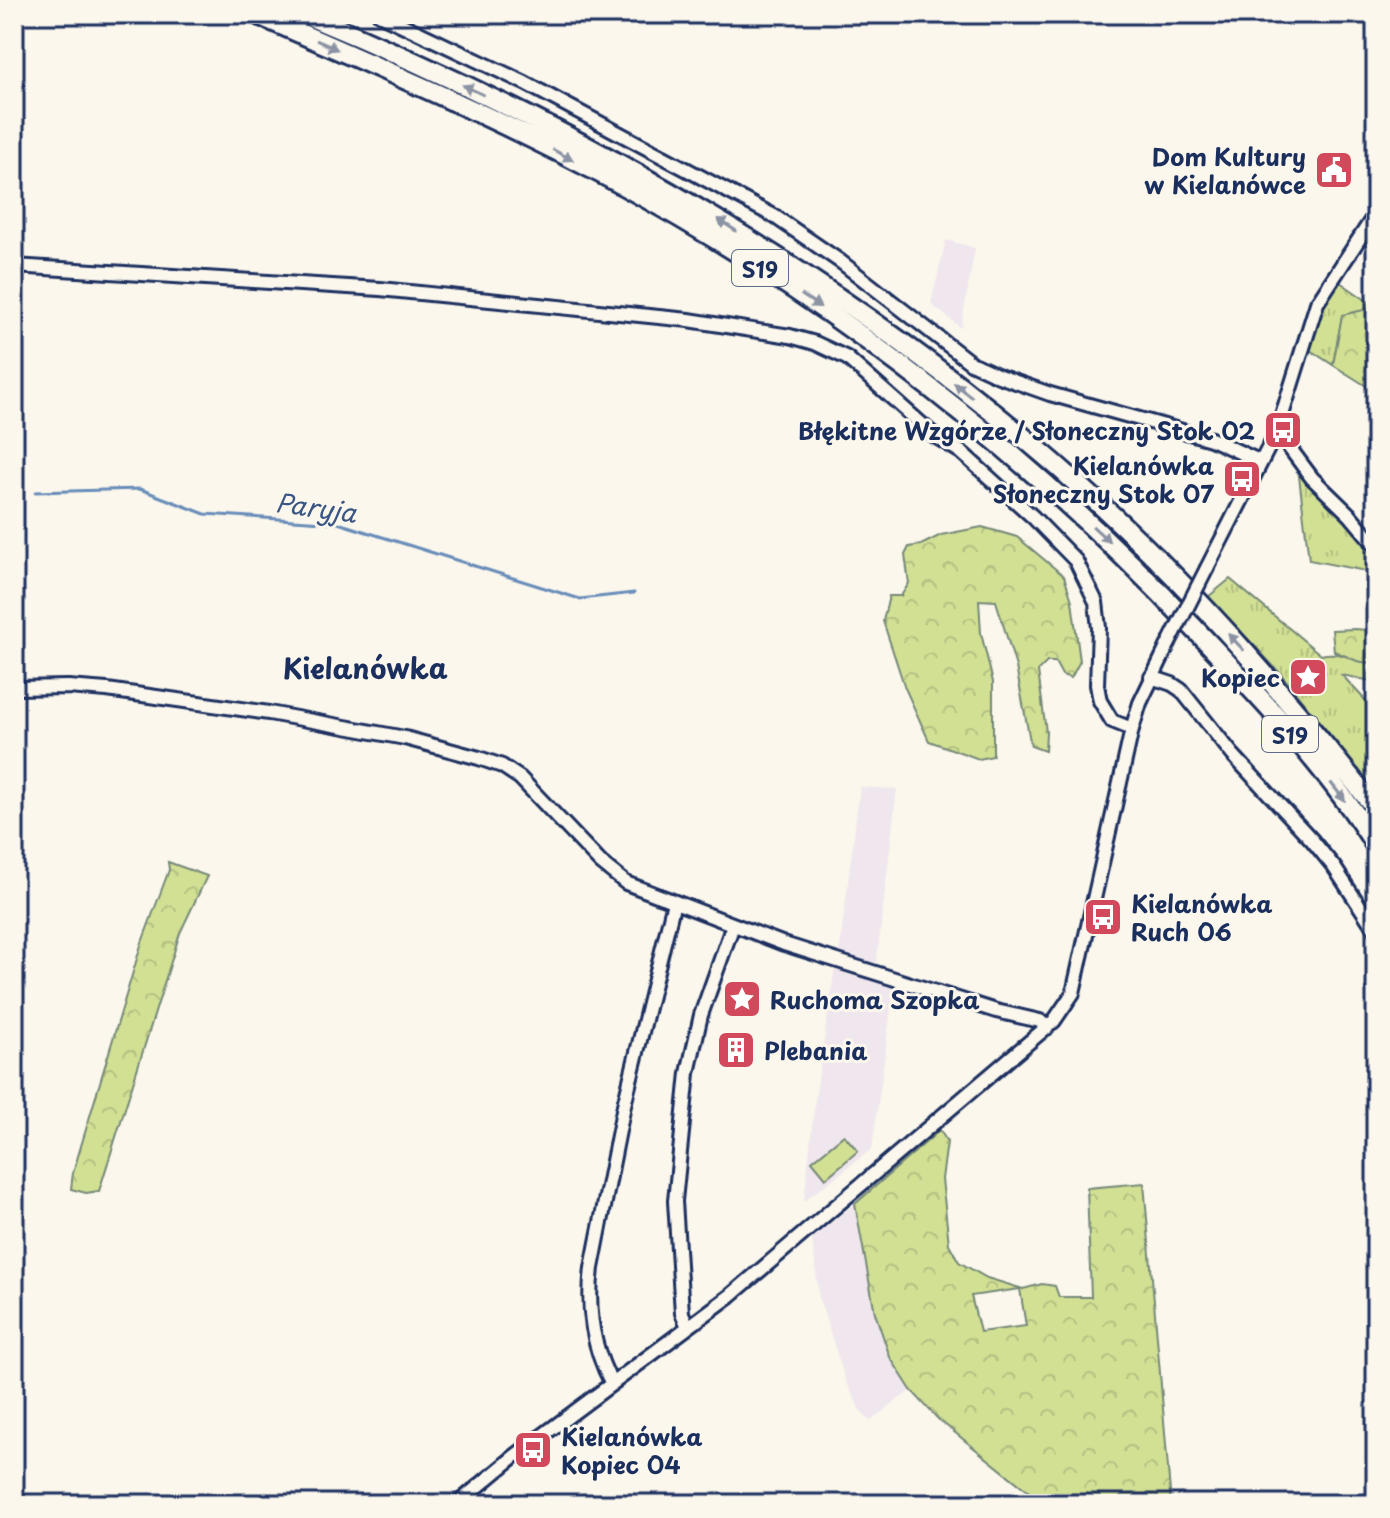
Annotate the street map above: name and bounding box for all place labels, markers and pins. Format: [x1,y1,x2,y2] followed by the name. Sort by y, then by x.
[1144,138,1306,202] place label: Dom Kultury w Kielanówce
[1313,149,1355,191] public building icon: Dom Kultury w Kielanówce
[1262,409,1304,451] bus stop icon: Błękitne Wzgórze / Słoneczny Stok 02
[798,412,1255,448] place label: Błękitne Wzgórze / Słoneczny Stok 02
[993,447,1215,511] place label: Kielanówka Słoneczny Stok 07
[1221,458,1263,500] bus stop icon: Kielanówka Słoneczny Stok 07
[1287,656,1329,698] place icon: Kopiec
[1201,659,1280,695] place label: Kopiec
[1131,885,1273,949] place label: Kielanówka Ruch 06
[1082,896,1124,938] bus stop icon: Kielanówka Ruch 06
[721,978,763,1020] place icon: Ruchoma Szopka
[770,981,980,1017] place label: Ruchoma Szopka
[715,1029,757,1071] building icon: Plebania
[764,1032,868,1068] place label: Plebania
[561,1418,703,1482] place label: Kielanówka Kopiec 04
[512,1429,554,1471] bus stop icon: Kielanówka Kopiec 04

